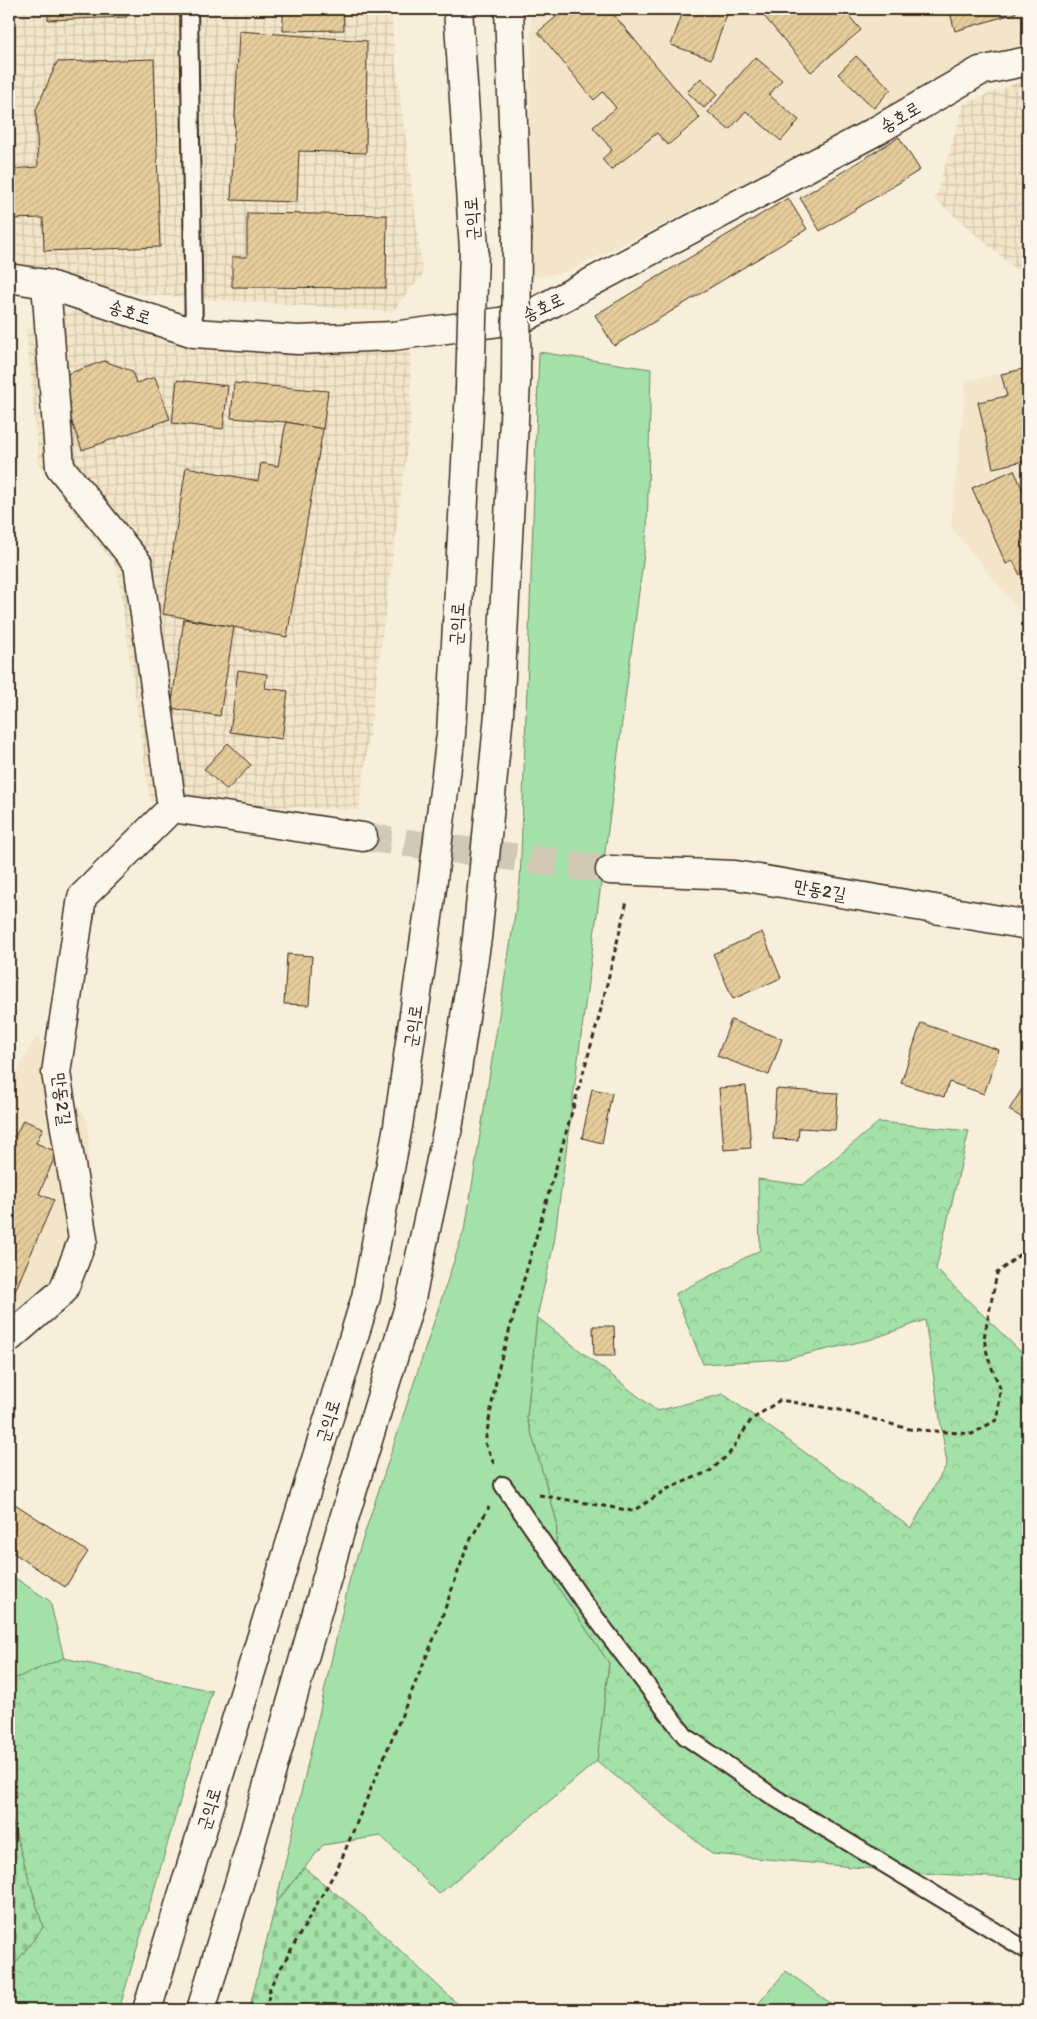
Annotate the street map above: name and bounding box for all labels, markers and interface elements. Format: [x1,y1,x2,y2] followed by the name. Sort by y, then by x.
[876,97,924,137] street label: 송호로
[460,197,484,241] street label: 군익로
[519,288,567,326] street label: 송호로
[106,295,154,329] street label: 송호로
[445,602,469,646] street label: 군익로
[792,875,848,906] street label: 만동2길
[399,1003,427,1049] street label: 군익로
[48,1071,76,1127] street label: 만동2길
[311,1397,345,1445] street label: 군익로
[192,1785,226,1833] street label: 군익로

